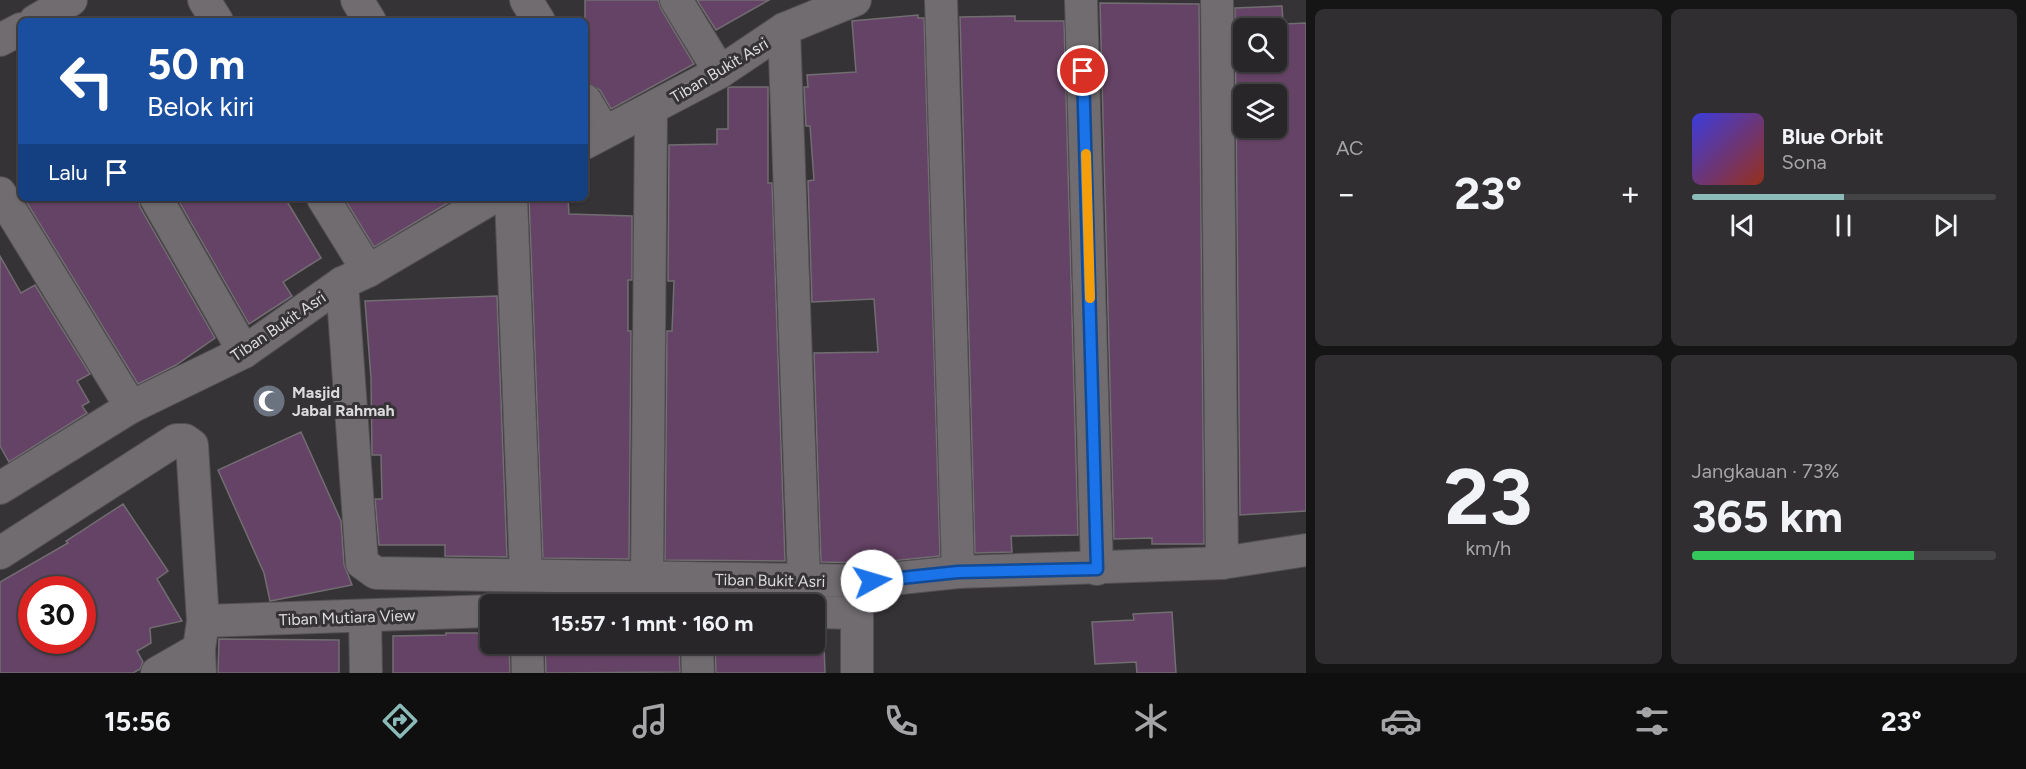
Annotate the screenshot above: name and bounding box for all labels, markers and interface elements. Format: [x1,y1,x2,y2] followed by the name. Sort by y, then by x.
[1233,18,1287,138] map controls
[1233,18,1287,72] button: search
[667,34,772,107] street label: Tiban Bukit Asri
[147,39,245,90] text: 50 m
[48,42,126,120] icon: left
[1057,45,1108,96] pin
[1066,54,1099,87] icon: arrive
[1233,84,1287,138] button: layers
[147,90,254,123] text: Belok kiri
[1782,123,1884,150] text: Blue Orbit
[1336,136,1364,160] text: AC
[1782,150,1827,174] text: Sona
[100,156,133,189] icon: arrive
[48,159,88,186] text: Lalu
[1454,166,1522,220] text: 23°
[1336,174,1357,213] text: −
[1620,174,1641,213] text: +
[1726,209,1759,242] icon: previous
[1827,209,1860,242] icon: pause
[1929,209,1962,242] icon: next
[227,288,329,365] street label: Tiban Bukit Asri
[251,383,287,419] mosque icon: Masjid Jabal Rahmah
[292,383,395,420] place label: Masjid Jabal Rahmah
[1444,450,1533,544] text: 23
[1692,459,1839,483] text: Jangkauan · 73%
[1692,489,1843,543] text: 365 km
[1465,536,1511,560] text: km/h
[840,549,904,613] position arrow
[715,570,825,591] street label: Tiban Bukit Asri
[18,576,96,654] speed limit sign: 30
[278,606,416,629] street label: Tiban Mutiara View
[552,610,753,637] text: 15:57 · 1 mnt · 160 m
[379,700,421,742] icon: directions
[629,700,671,742] icon: music
[880,700,922,742] icon: phone
[1130,700,1172,742] icon: climate
[1380,700,1422,742] icon: car
[1631,700,1673,742] icon: filters
[104,705,171,738] text: 15:56
[1881,705,1922,738] text: 23°

